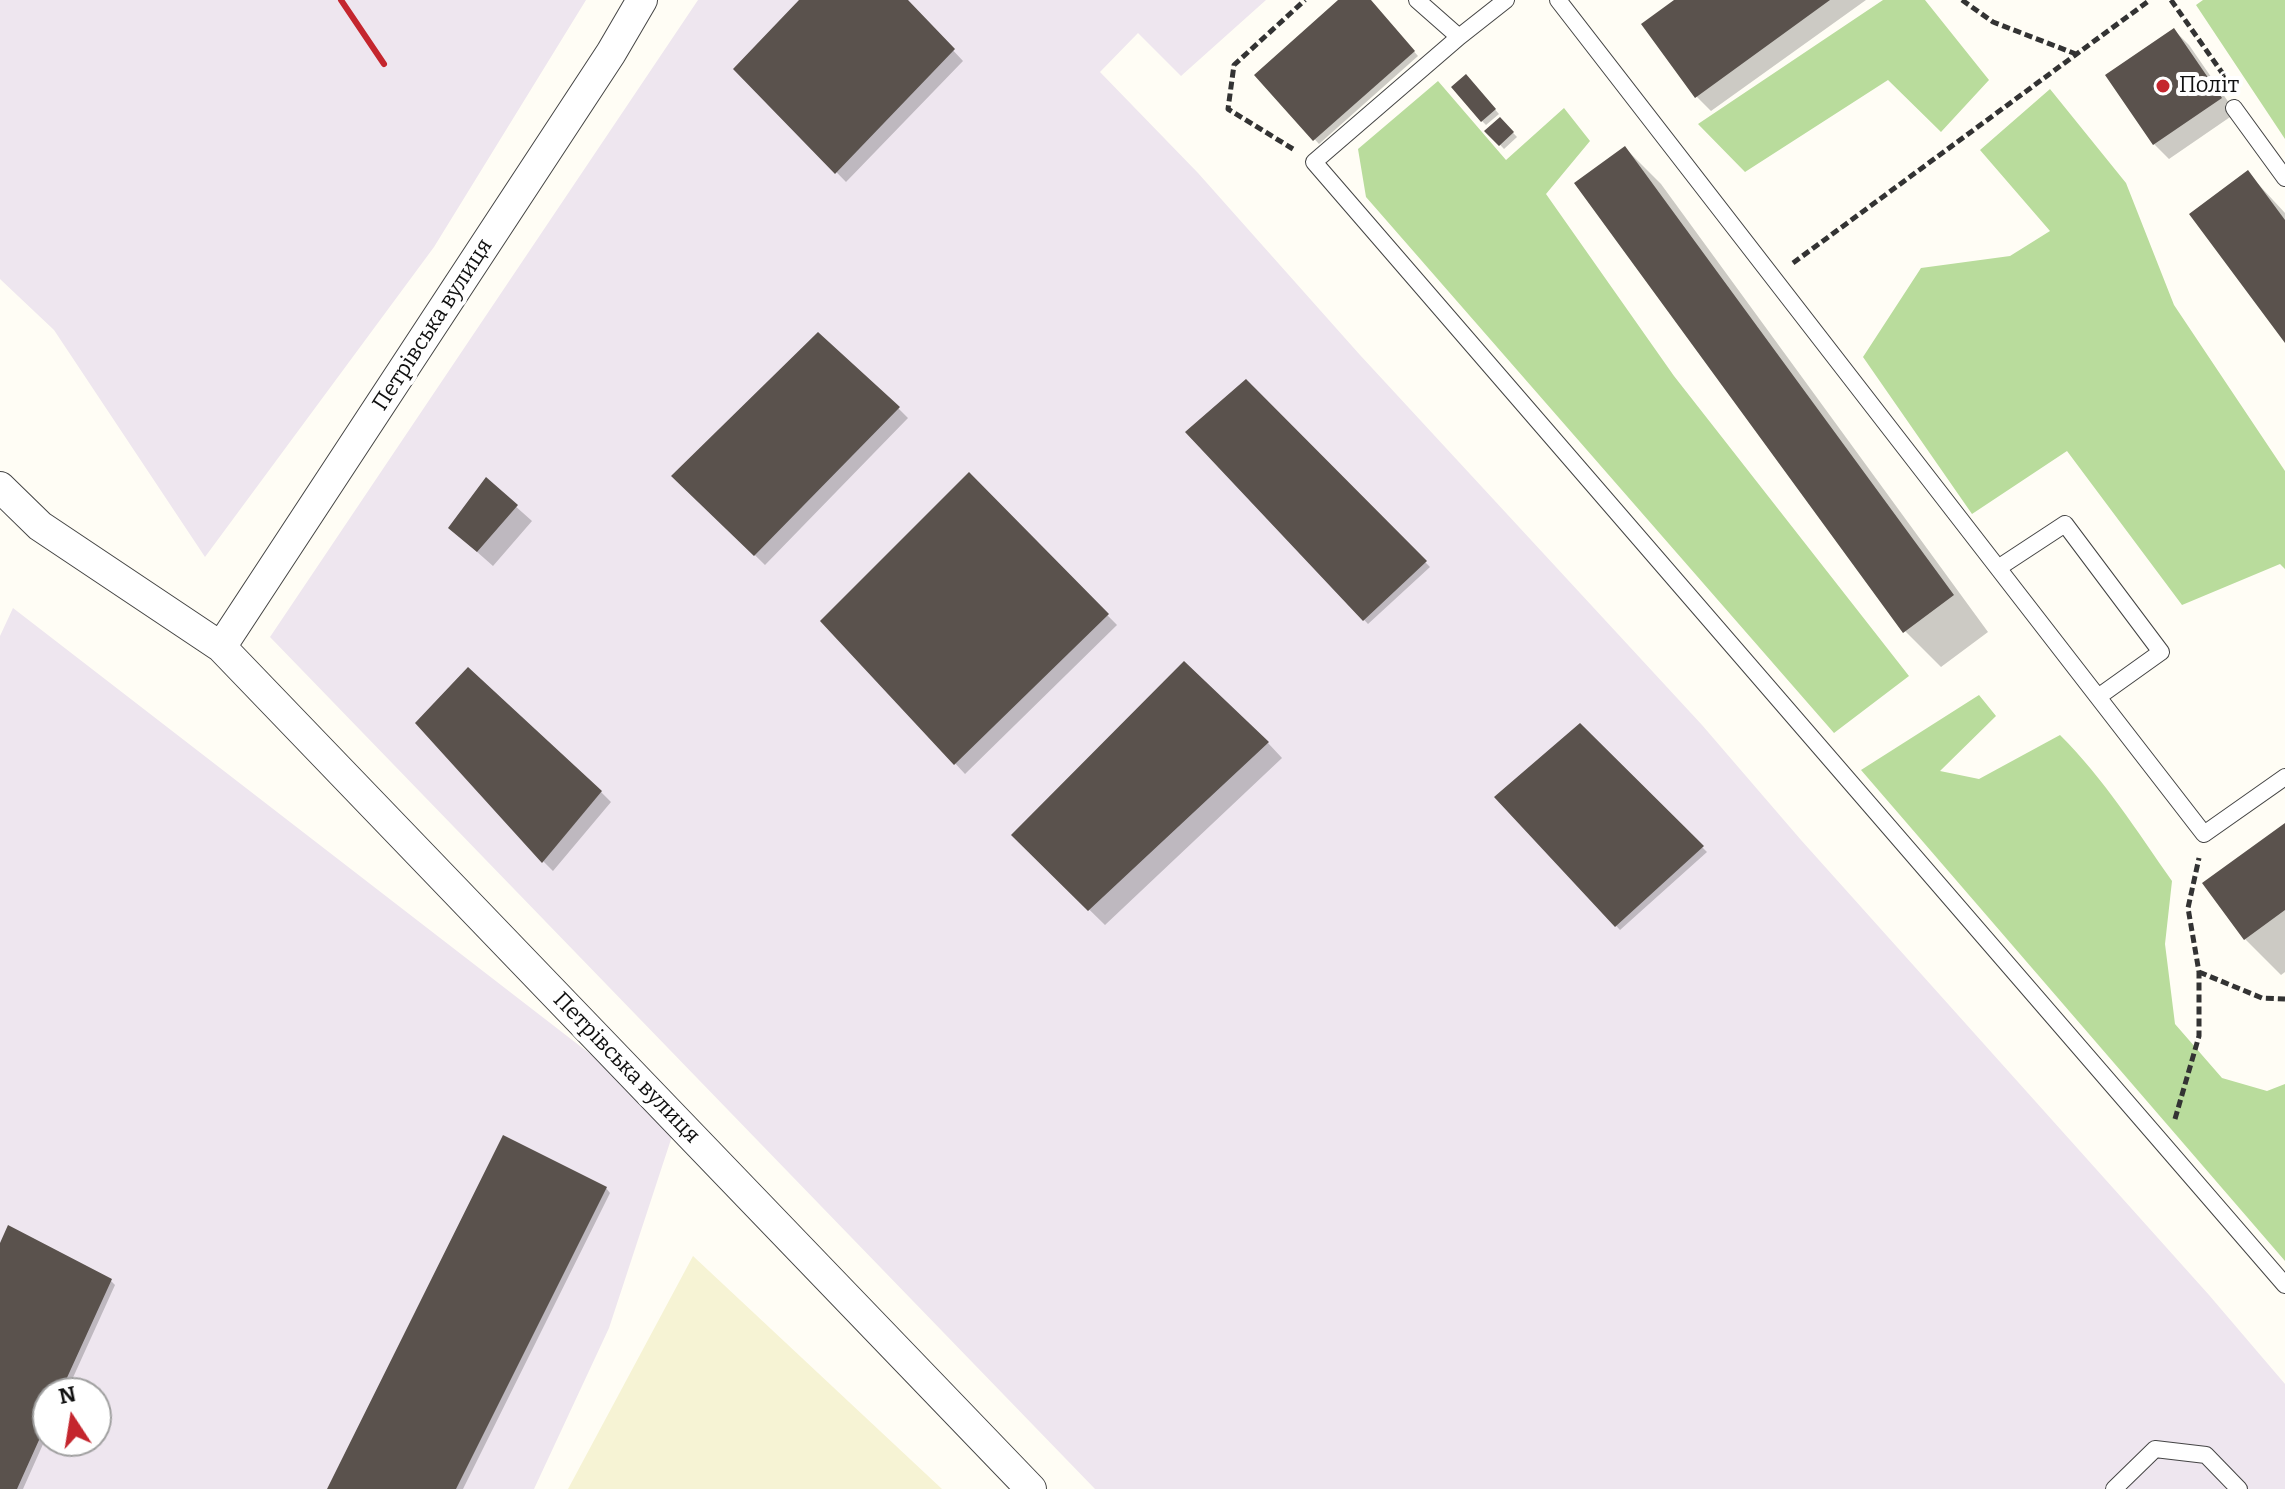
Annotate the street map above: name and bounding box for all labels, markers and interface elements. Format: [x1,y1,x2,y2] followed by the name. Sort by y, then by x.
[2179,73,2239,99] place label: Політ
[2154,77,2172,95] marker: Політ
[368,234,498,416] street label: Петрівська вулиця
[547,987,705,1149] street label: Петрівська вулиця
[32,1377,112,1457] north arrow
[56,1380,78,1410] text: N

